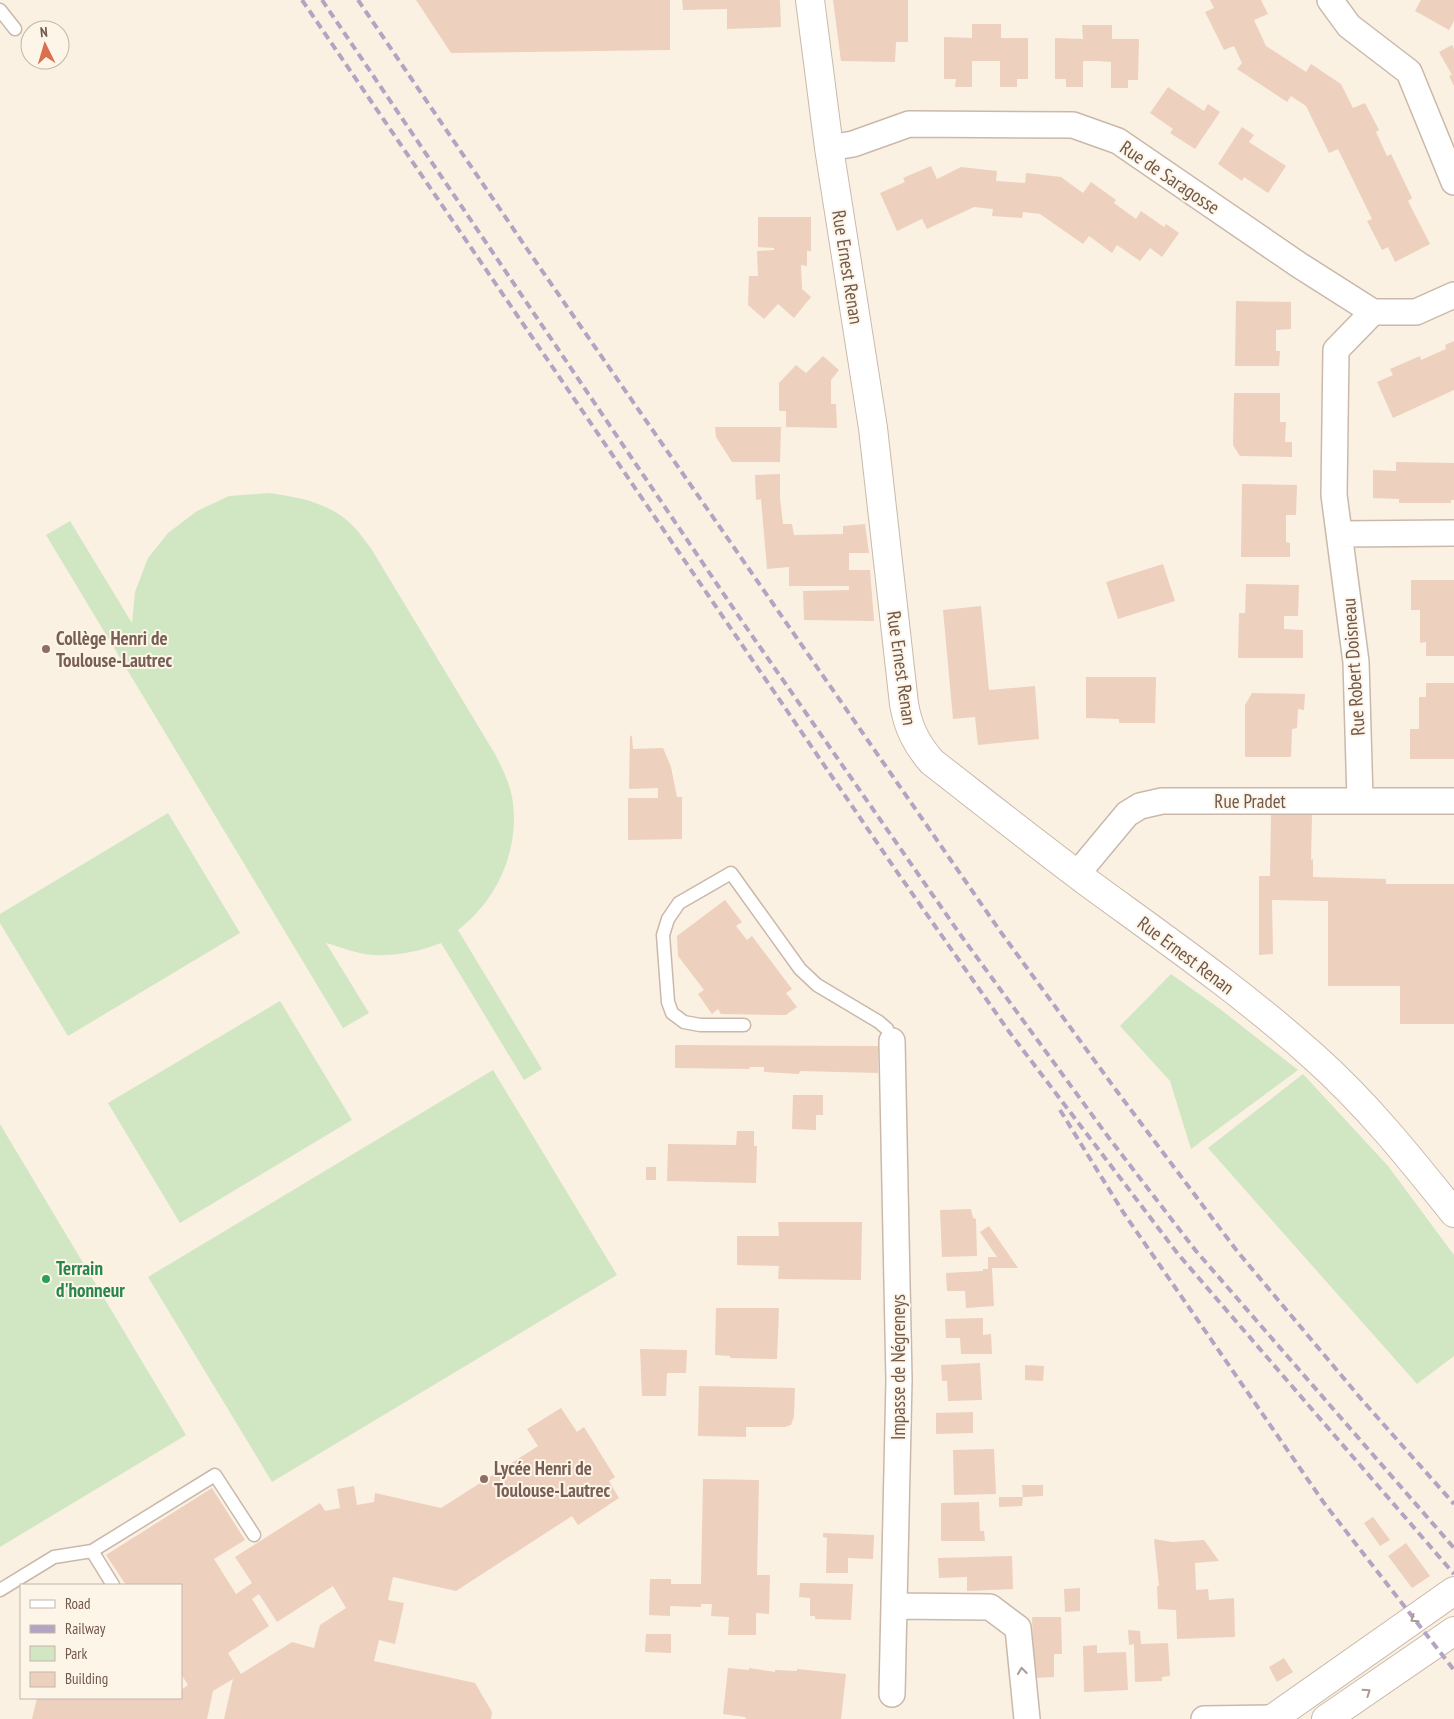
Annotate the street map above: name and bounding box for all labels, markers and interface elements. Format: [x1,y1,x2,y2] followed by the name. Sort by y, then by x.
[20,20,70,70] north arrow
[39,23,48,41] text: N
[1116,135,1224,219] street label: Rue de Saragosse
[827,208,869,326] street label: Rue Ernest Renan
[1336,598,1370,736] street label: Rue Robert Doisneau
[882,609,922,727] street label: Rue Ernest Renan
[56,626,173,672] place label: Collège Henri de Toulouse-Lautrec
[40,643,52,655] marker: Collège Henri de Toulouse-Lautrec
[1214,789,1286,813] street label: Rue Pradet
[1133,911,1239,999] street label: Rue Ernest Renan
[56,1256,125,1302] place label: Terrain d'honneur
[40,1273,52,1285] marker: Terrain d'honneur
[886,1294,910,1440] street label: Impasse de Négreneys
[494,1456,611,1502] place label: Lycée Henri de Toulouse-Lautrec
[478,1473,490,1485] marker: Lycée Henri de Toulouse-Lautrec
[20,1584,182,1699] legend
[65,1594,91,1613] text: Road
[1410,1613,1420,1622] one-way arrow
[65,1619,106,1638] text: Railway
[65,1644,87,1663] text: Park
[1017,1666,1028,1674] one-way arrow
[65,1669,108,1688] text: Building
[1361,1689,1370,1698] one-way arrow

